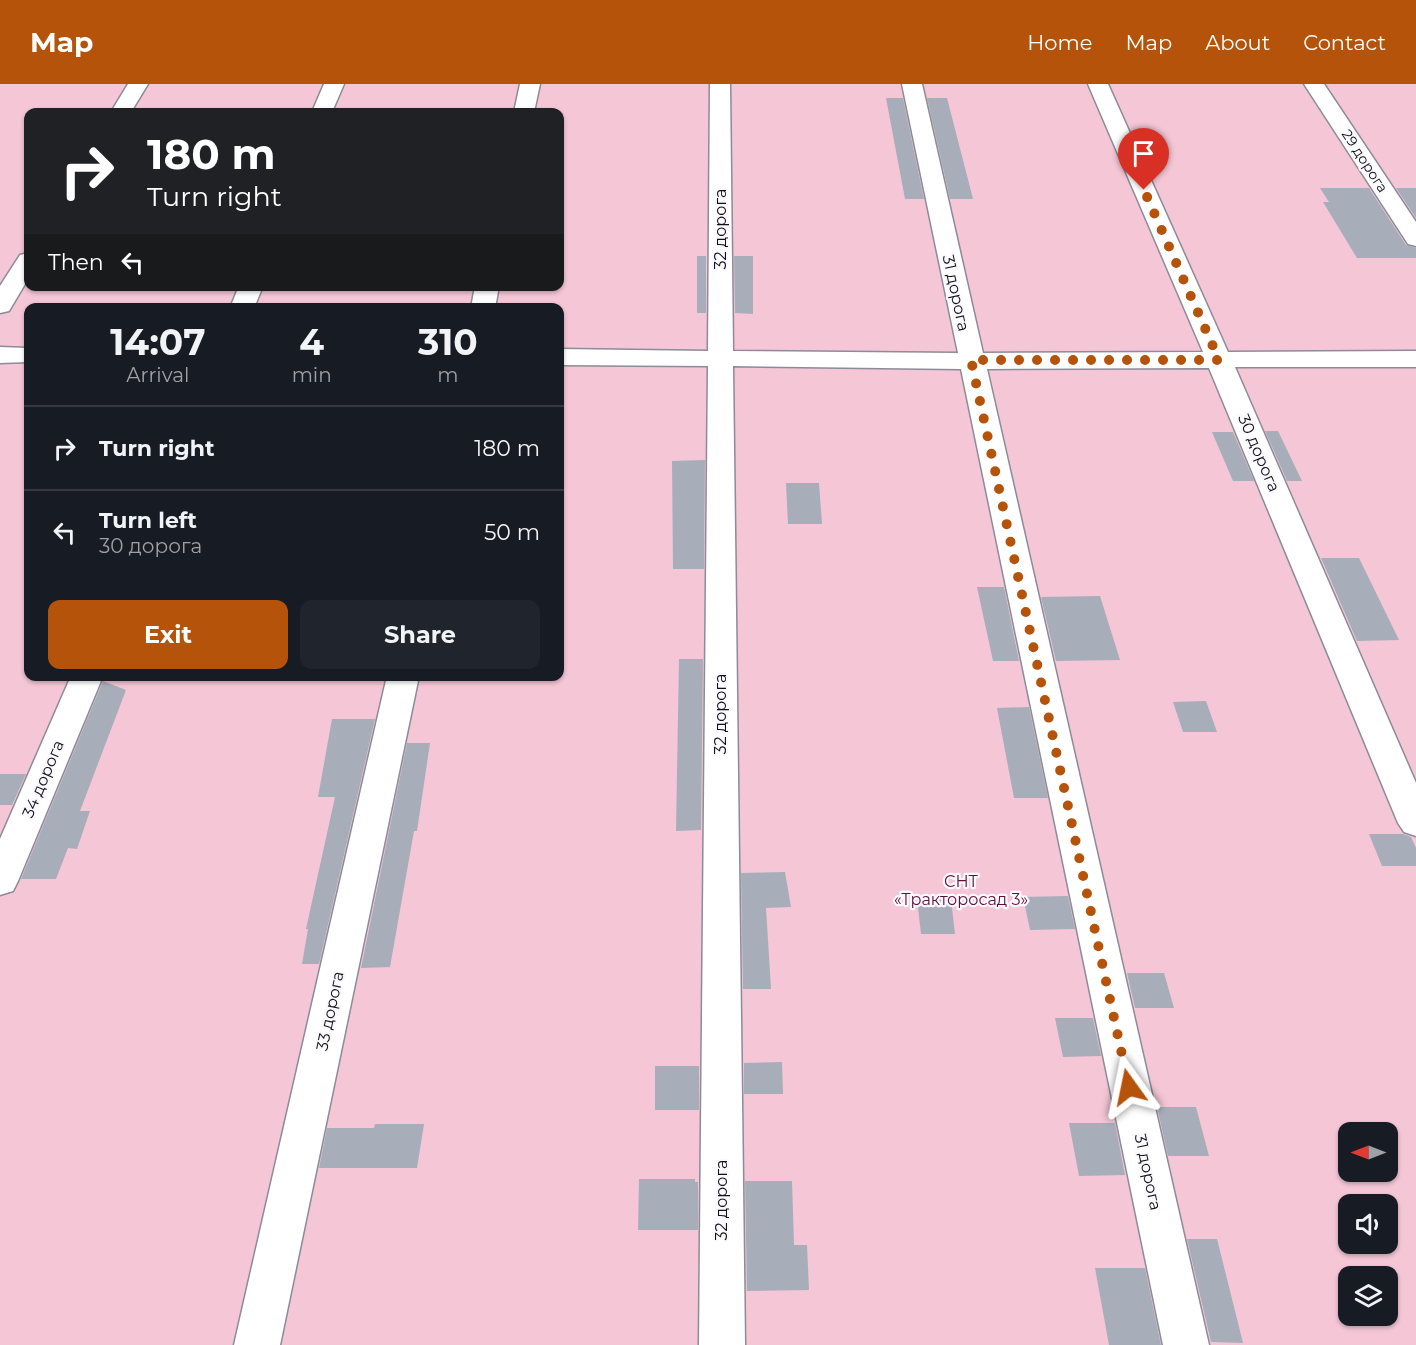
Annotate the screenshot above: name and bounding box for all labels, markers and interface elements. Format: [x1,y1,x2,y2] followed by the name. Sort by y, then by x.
[30,25,93,59] text: Map
[1027,30,1092,55] text: Home
[1125,30,1172,55] text: Map
[1205,30,1270,55] text: About
[1303,30,1386,55] text: Contact
[1338,126,1392,196] street label: 29 дорога
[147,128,276,180] text: 180 m
[1118,128,1169,190] pin
[48,132,126,210] icon: right
[1127,137,1160,170] icon: arrive
[147,180,282,213] text: Turn right
[711,189,730,269] street label: 32 дорога
[116,246,149,279] icon: left
[48,249,104,276] text: Then
[939,253,973,333] street label: 31 дорога
[110,320,205,364] text: 14:07
[299,320,324,364] text: 4
[418,320,478,364] text: 310
[126,363,189,387] text: Arrival
[292,363,332,387] text: min
[437,363,458,387] text: m
[1234,411,1284,495] street label: 30 дорога
[48,432,81,465] icon: right
[99,435,214,462] text: Turn right
[474,435,540,462] text: 180 m
[99,507,197,534] text: Turn left
[48,516,81,549] icon: left
[484,519,540,546] text: 50 m
[99,534,202,558] text: 30 дорога
[48,600,288,669] button: Exit
[300,600,540,669] button: Share
[711,674,730,754] street label: 32 дорога
[18,737,68,821] street label: 34 дорога
[894,872,1028,909] park label: СНТ «Тракторосад 3»
[312,969,348,1053] street label: 33 дорога
[1097,1055,1161,1119] position arrow
[1338,1122,1398,1182] north arrow
[1338,1122,1398,1326] map controls
[1131,1132,1165,1212] street label: 31 дорога
[712,1160,731,1240] street label: 32 дорога
[1338,1194,1398,1254] button: sound
[1338,1266,1398,1326] button: layers

